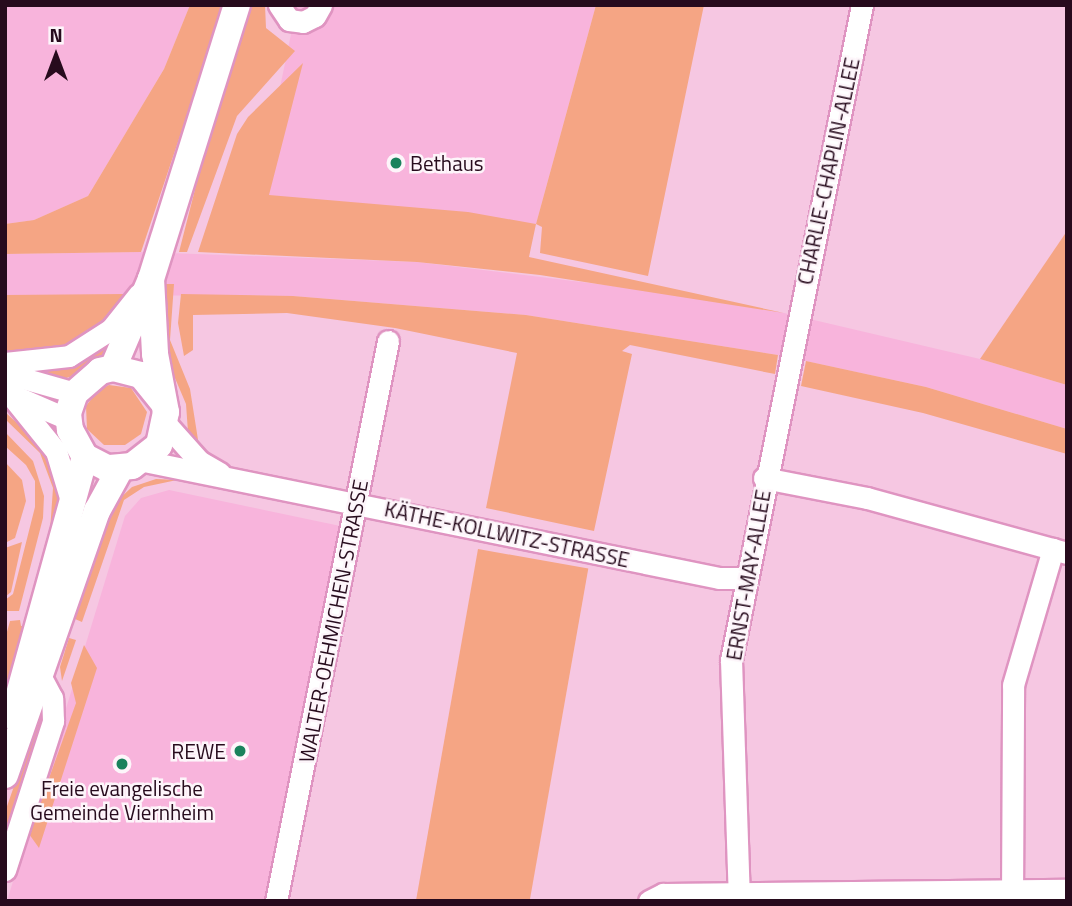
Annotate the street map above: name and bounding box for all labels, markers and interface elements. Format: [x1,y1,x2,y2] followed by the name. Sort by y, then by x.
[49,20,63,49] text: N
[21,21,91,91] north arrow
[792,55,864,287] street label: CHARLIE-CHAPLIN-ALLEE
[410,150,484,176] place label: Bethaus
[388,155,404,171] marker: Bethaus
[293,477,373,765] street label: WALTER-OEHMICHEN-STRASSE
[721,488,775,662] street label: ERNST-MAY-ALLEE
[382,496,632,572] street label: KÄTHE-KOLLWITZ-STRASSE
[171,738,226,764] place label: REWE
[232,743,248,759] marker: REWE
[114,756,130,772] marker: Freie evangelische Gemeinde Viernheim
[30,775,214,825] place label: Freie evangelische Gemeinde Viernheim

